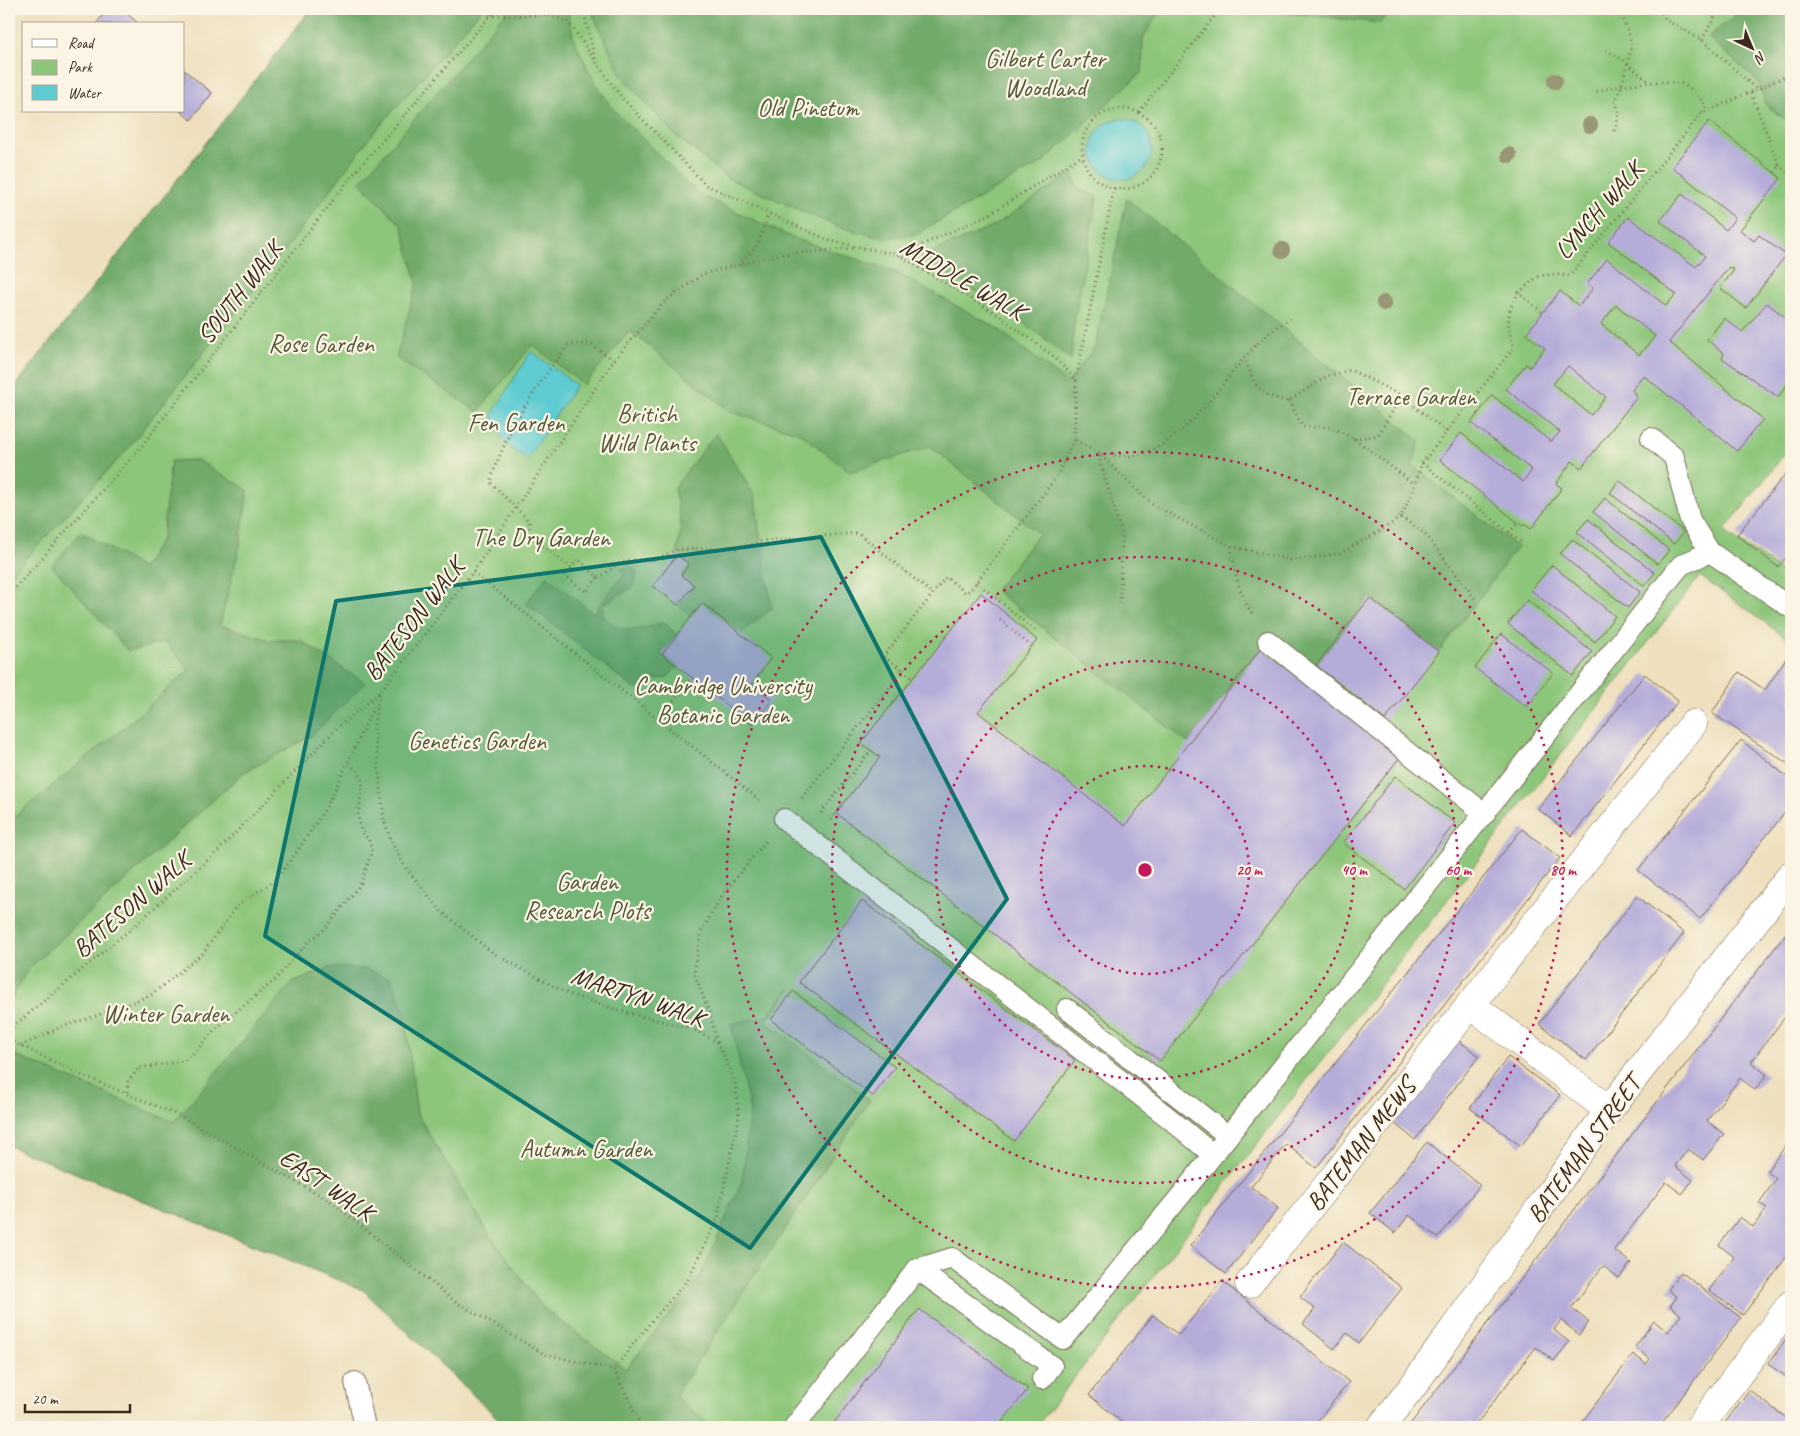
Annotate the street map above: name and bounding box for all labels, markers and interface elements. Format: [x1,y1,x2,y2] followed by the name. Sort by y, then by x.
[22,22,185,112] legend
[1728,22,1778,72] north arrow
[68,34,95,53] text: Road
[985,43,1108,104] park label: Gilbert Carter Woodland
[1750,48,1770,68] text: N
[68,58,93,77] text: Park
[68,84,102,103] text: Water
[757,92,861,124] park label: Old Pinetum
[1548,152,1653,266] street label: LYNCH WALK
[895,230,1034,330] street label: MIDDLE WALK
[190,232,292,350] street label: SOUTH WALK
[268,328,375,360] park label: Rose Garden
[1346,381,1478,413] park label: Terrace Garden
[598,398,698,459] park label: British Wild Plants
[467,407,565,439] park label: Fen Garden
[472,522,611,554] park label: The Dry Garden
[356,548,474,687] street label: BATESON WALK
[634,670,813,731] park label: Cambridge University Botanic Garden
[408,725,547,757] park label: Genetics Garden
[66,842,201,965] street label: BATESON WALK
[1136,861,1154,879] centre of rings
[1236,861,1263,880] text: 20 m
[1341,861,1368,880] text: 40 m
[1445,861,1472,880] text: 60 m
[1550,861,1577,880] text: 80 m
[524,866,652,927] park label: Garden Research Plots
[567,959,713,1036] street label: MARTYN WALK
[103,998,231,1030] park label: Winter Garden
[1520,1065,1652,1229] street label: BATEMAN STREET
[1299,1068,1426,1217] street label: BATEMAN MEWS
[520,1133,654,1165] park label: Autumn Garden
[273,1142,384,1231] street label: EAST WALK
[25,1381,130,1413] scale bar
[32,1390,59,1409] text: 20 m

